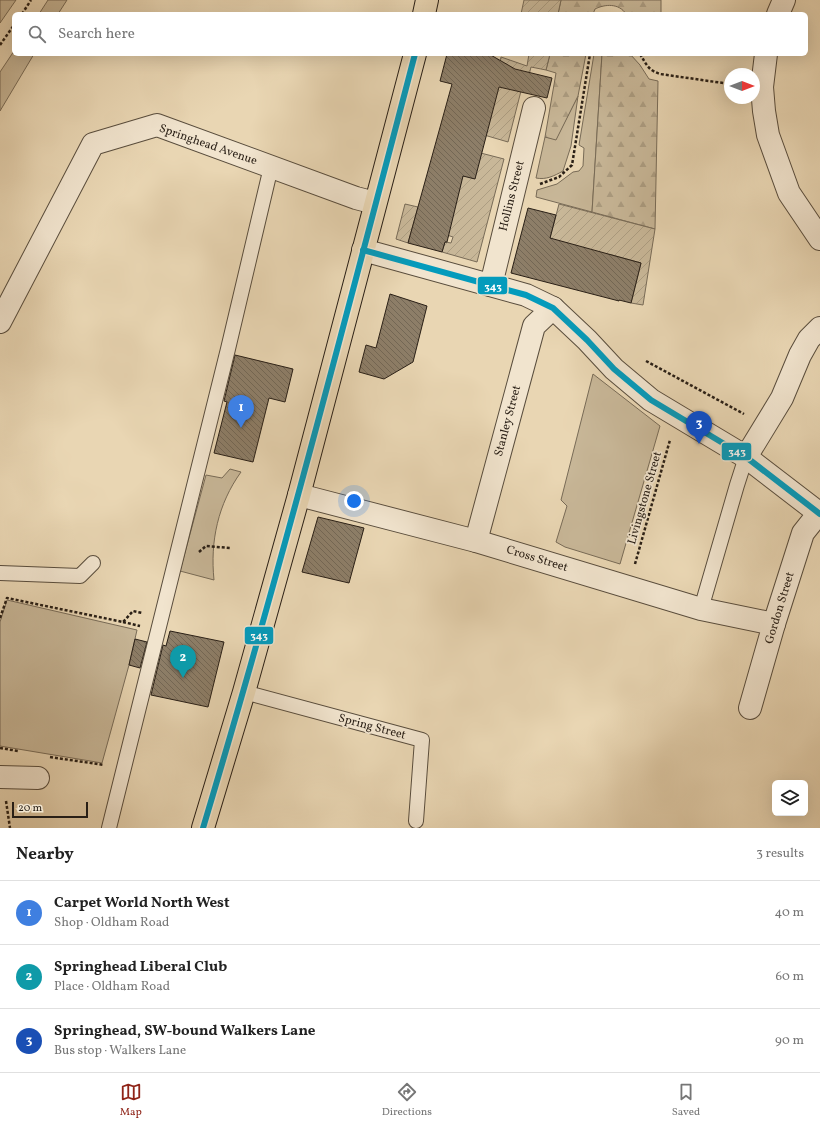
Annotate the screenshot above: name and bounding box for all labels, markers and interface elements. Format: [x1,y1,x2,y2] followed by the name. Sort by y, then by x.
[12,12,808,56] search box
[26,23,48,45] icon: search
[58,24,135,45] text: Search here
[724,68,760,104] north arrow
[157,121,259,169] street label: Springhead Avenue
[495,159,529,233] street label: Hollins Street
[477,276,508,295] line badge: 343
[484,280,502,295] text: 343
[491,384,525,458] street label: Stanley Street
[228,395,254,428] pin: 1
[686,411,712,444] pin: 3
[721,442,752,461] line badge: 343
[728,445,746,460] text: 343
[624,450,666,546] street label: Livingstone Street
[344,491,364,511] your location
[504,542,570,576] street label: Cross Street
[761,570,799,646] street label: Gordon Street
[244,626,274,645] line badge: 343
[250,629,268,644] text: 343
[170,645,196,678] pin: 2
[336,710,408,744] street label: Spring Street
[772,780,808,816] map controls
[772,780,808,816] button: layers
[12,800,88,819] scale bar
[18,801,42,816] text: 20 m
[16,843,74,866] text: Nearby
[756,845,804,863] text: 3 results
[54,893,230,914] text: Carpet World North West
[26,904,32,922] text: 1
[775,904,804,922] text: 40 m
[54,914,169,932] text: Shop · Oldham Road
[54,957,227,978] text: Springhead Liberal Club
[26,968,32,986] text: 2
[776,968,804,986] text: 60 m
[54,978,170,996] text: Place · Oldham Road
[54,1021,315,1042] text: Springhead, SW-bound Walkers Lane
[26,1032,32,1050] text: 3
[775,1032,804,1050] text: 90 m
[54,1042,186,1060] text: Bus stop · Walkers Lane
[120,1081,142,1120] tab: Map
[382,1081,432,1120] tab: Directions
[672,1081,700,1120] tab: Saved

